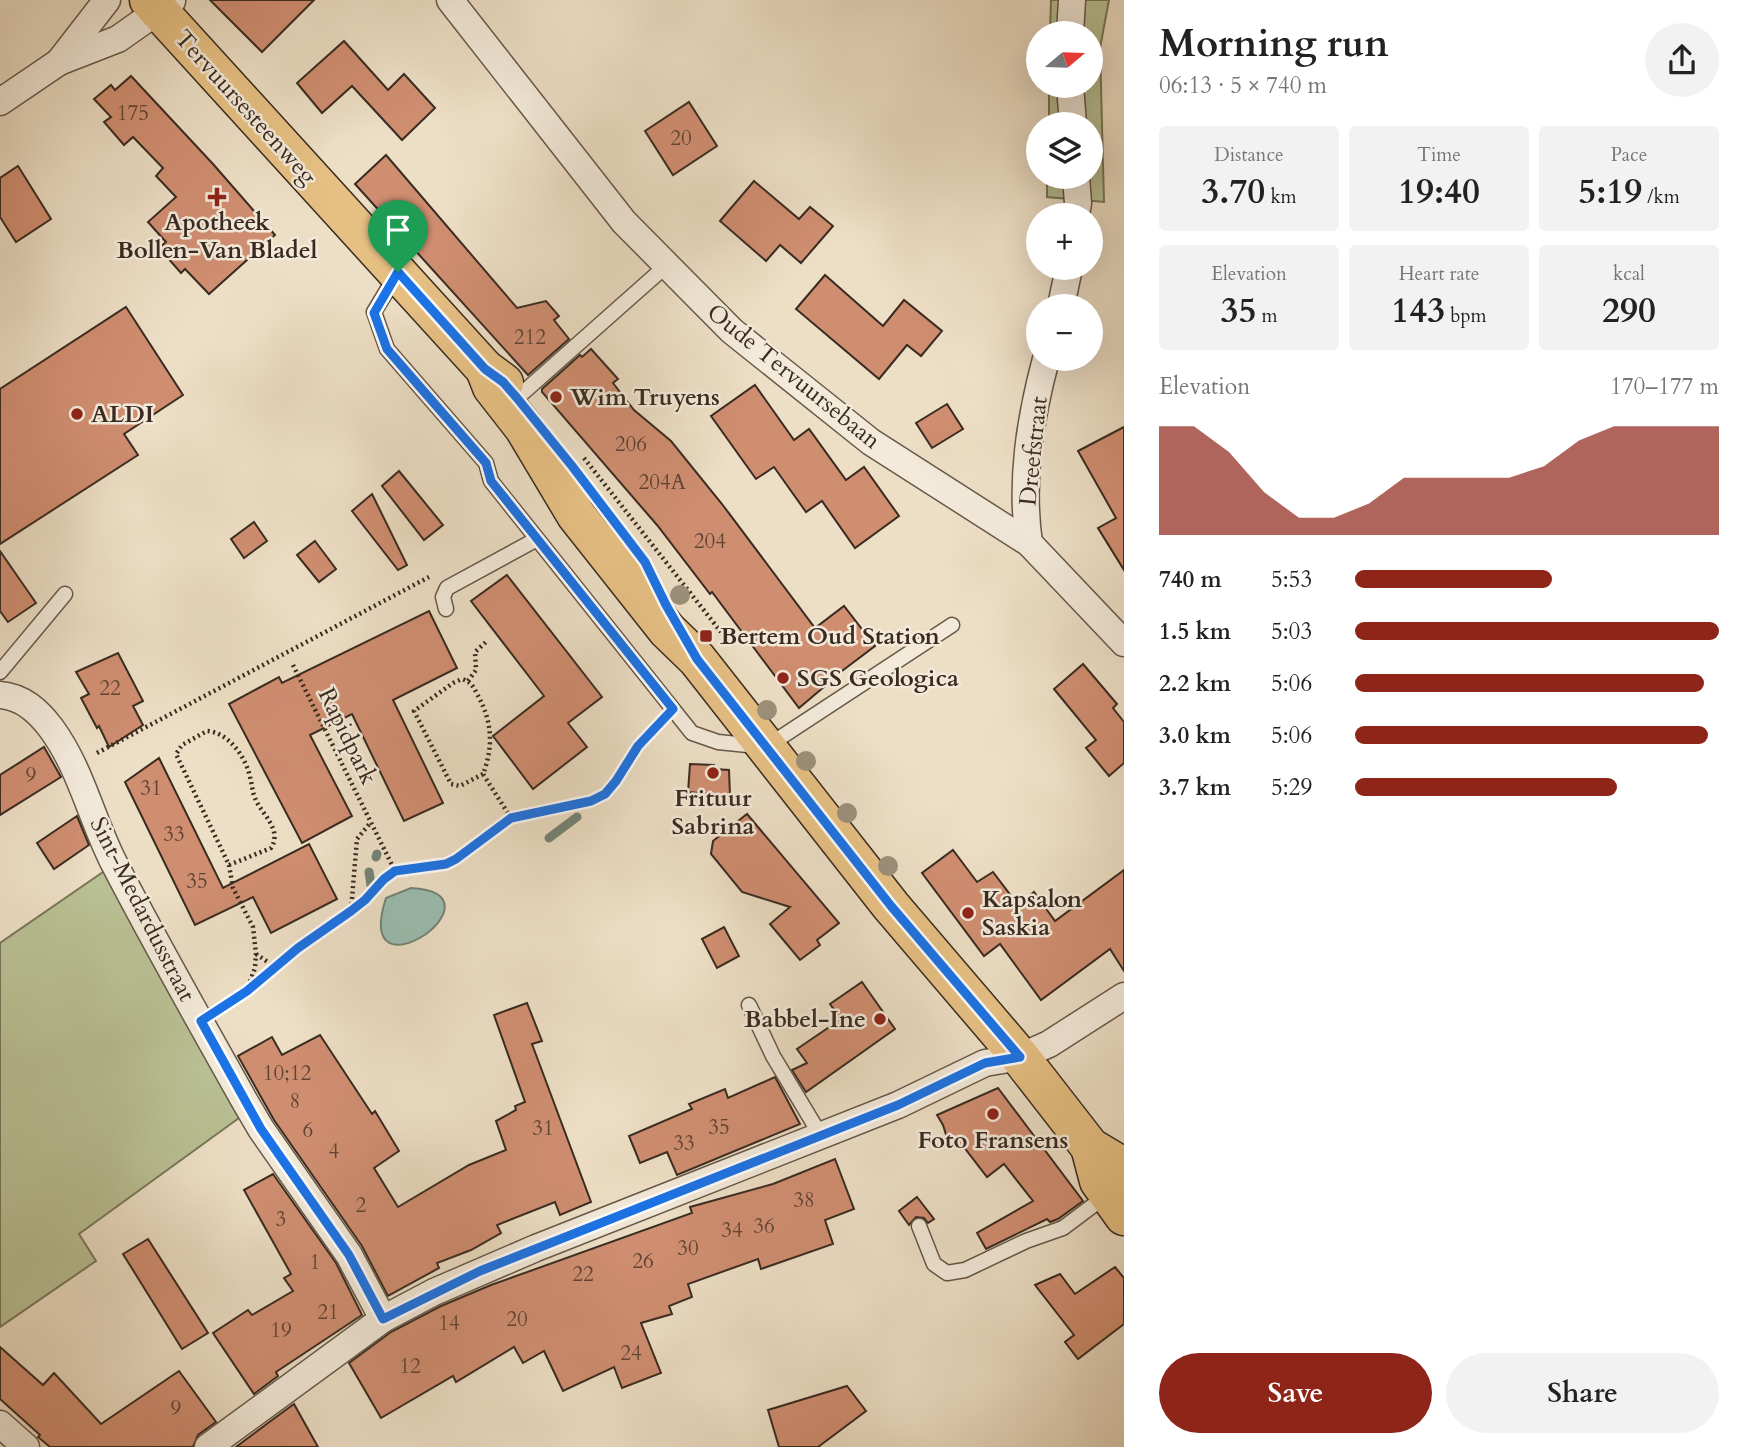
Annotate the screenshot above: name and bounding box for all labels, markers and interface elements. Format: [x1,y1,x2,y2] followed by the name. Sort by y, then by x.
[1159,18,1389,70] text: Morning run
[1026,21,1102,98] north arrow
[1026,21,1103,371] map controls
[167,23,325,192] street label: Tervuursesteenweg
[1645,23,1719,97] button: share
[1159,70,1327,101] text: 06:13 · 5 × 740 m
[117,99,149,128] house number: 175
[1026,112,1103,189] button: layers
[670,124,692,153] house number: 20
[1214,142,1284,168] text: Distance
[1417,142,1461,168] text: Time
[1611,142,1647,168] text: Pace
[1201,168,1265,216] text: 3.70
[1398,168,1480,216] text: 19:40
[1578,168,1642,216] text: 5:19
[1265,184,1297,210] text: km
[1642,184,1680,210] text: /km
[209,189,225,205] marker: Apotheek Bollen-Van Bladel
[368,200,428,272] pin
[1026,203,1103,280] button: +
[116,206,318,267] place label: Apotheek Bollen-Van Bladel
[379,211,417,249] icon: arrive
[1211,261,1287,287] text: Elevation
[1399,261,1479,287] text: Heart rate
[1613,261,1645,287] text: kcal
[1220,287,1256,335] text: 35
[1391,287,1445,335] text: 143
[1602,287,1656,335] text: 290
[1026,294,1103,371] button: −
[700,296,888,457] street label: Oude Tervuursebaan
[1256,303,1278,329] text: m
[1445,303,1487,329] text: bpm
[514,323,546,352] house number: 212
[1159,371,1250,402] text: Elevation
[1610,371,1719,402] text: 170–177 m
[569,381,720,414] place label: Wim Truyens
[548,389,564,405] marker: Wim Truyens
[1011,394,1056,508] street label: Dreefstraat
[91,398,154,431] place label: ALDI
[69,406,85,422] marker: ALDI
[615,430,647,459] house number: 206
[638,468,686,497] house number: 204A
[694,527,726,556] house number: 204
[1159,564,1222,595] text: 740 m
[1271,564,1312,595] text: 5:53
[1159,616,1231,647] text: 1.5 km
[1271,616,1312,647] text: 5:03
[720,620,940,653] place label: Bertem Oud Station
[698,628,714,644] marker: Bertem Oud Station
[797,662,959,695] place label: SGS Geologica
[1159,668,1231,699] text: 2.2 km
[1271,668,1312,699] text: 5:06
[775,670,791,686] marker: SGS Geologica
[99,674,121,703] house number: 22
[310,682,385,790] street label: Rapidpark
[1159,720,1231,751] text: 3.0 km
[1271,720,1312,751] text: 5:06
[26,761,37,790] house number: 9
[705,765,721,781] marker: Frituur Sabrina
[1159,772,1231,803] text: 3.7 km
[1271,772,1312,803] text: 5:29
[140,774,162,803] house number: 31
[671,782,755,843] place label: Frituur Sabrina
[82,811,203,1007] street label: Sint-Medardusstraat
[163,820,185,849] house number: 33
[186,867,208,896] house number: 35
[982,883,1083,944] place label: Kapsalon Saskia
[960,905,976,921] marker: Kapsalon Saskia
[744,1003,866,1036] place label: Babbel-Ine
[872,1011,888,1027] marker: Babbel-Ine
[263,1059,311,1088] house number: 10;12
[290,1087,300,1116] house number: 8
[985,1106,1001,1122] marker: Foto Fransens
[708,1113,730,1142] house number: 35
[532,1114,554,1143] house number: 31
[303,1116,313,1145] house number: 6
[918,1124,1068,1157] place label: Foto Fransens
[673,1129,695,1158] house number: 33
[329,1137,340,1166] house number: 4
[793,1186,815,1215] house number: 38
[356,1191,367,1220] house number: 2
[276,1205,286,1234] house number: 3
[753,1212,775,1241] house number: 36
[721,1216,743,1245] house number: 34
[677,1234,699,1263] house number: 30
[632,1247,654,1276] house number: 26
[310,1248,320,1277] house number: 1
[572,1260,594,1289] house number: 22
[317,1298,339,1327] house number: 21
[506,1305,528,1334] house number: 20
[438,1309,460,1338] house number: 14
[270,1316,292,1345] house number: 19
[620,1339,642,1368] house number: 24
[399,1352,421,1381] house number: 12
[1159,1353,1432,1433] button: Save
[1446,1353,1719,1433] button: Share
[171,1394,182,1423] house number: 9

